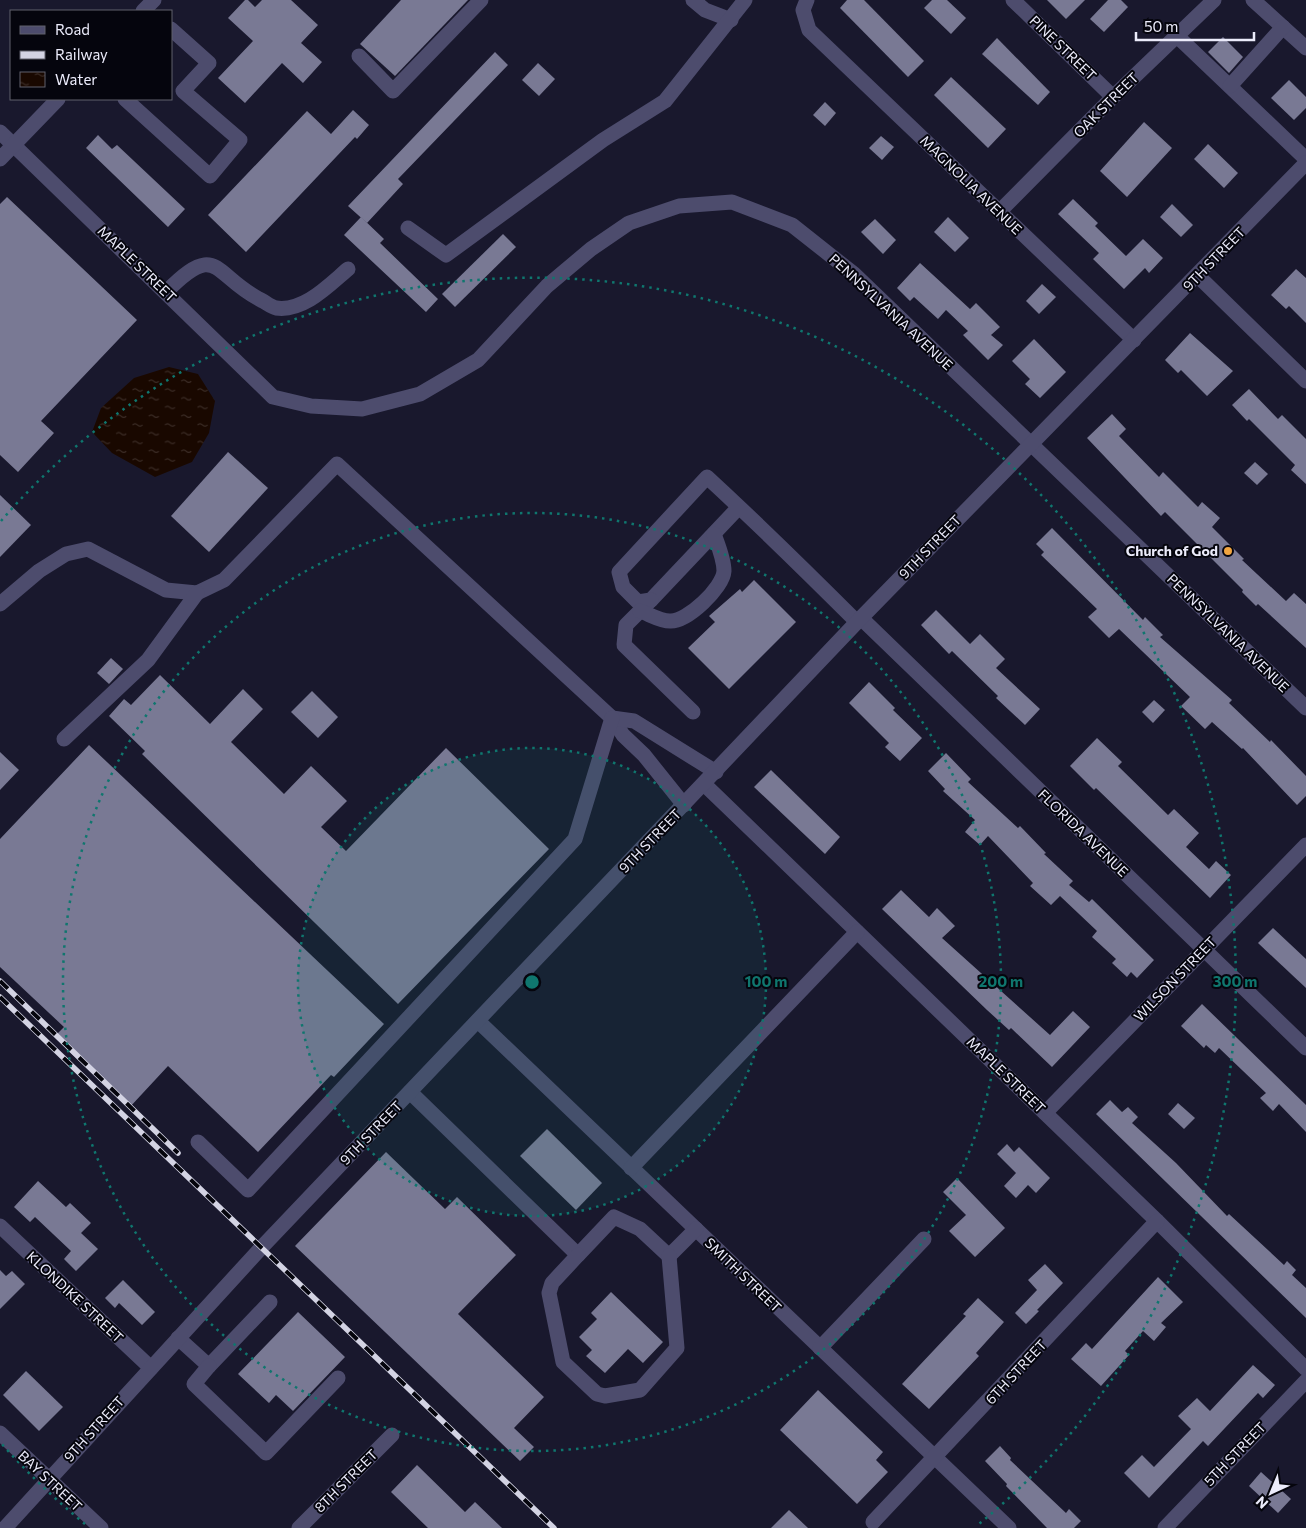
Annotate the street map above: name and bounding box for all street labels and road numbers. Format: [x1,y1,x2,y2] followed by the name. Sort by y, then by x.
[1026,12,1100,84] street label: PINE STREET
[1070,69,1142,141] street label: OAK STREET
[917,132,1026,238] street label: MAGNOLIA AVENUE
[94,222,180,305] street label: MAPLE STREET
[1179,223,1248,294] street label: 9TH STREET
[826,250,957,373] street label: PENNSYLVANIA AVENUE
[895,511,964,582] street label: 9TH STREET
[1164,570,1293,695] street label: PENNSYLVANIA AVENUE
[1035,785,1132,880] street label: FLORIDA AVENUE
[615,805,684,876] street label: 9TH STREET
[1130,933,1219,1025] street label: WILSON STREET
[963,1033,1049,1116] street label: MAPLE STREET
[336,1097,405,1168] street label: 9TH STREET
[702,1234,785,1315] street label: SMITH STREET
[24,1248,127,1346] street label: KLONDIKE STREET
[981,1336,1050,1407] street label: 6TH STREET
[60,1392,127,1465] street label: 9TH STREET
[1200,1418,1269,1489] street label: 5TH STREET
[311,1446,381,1516] street label: 8TH STREET
[15,1447,86,1515] street label: BAY STREET

